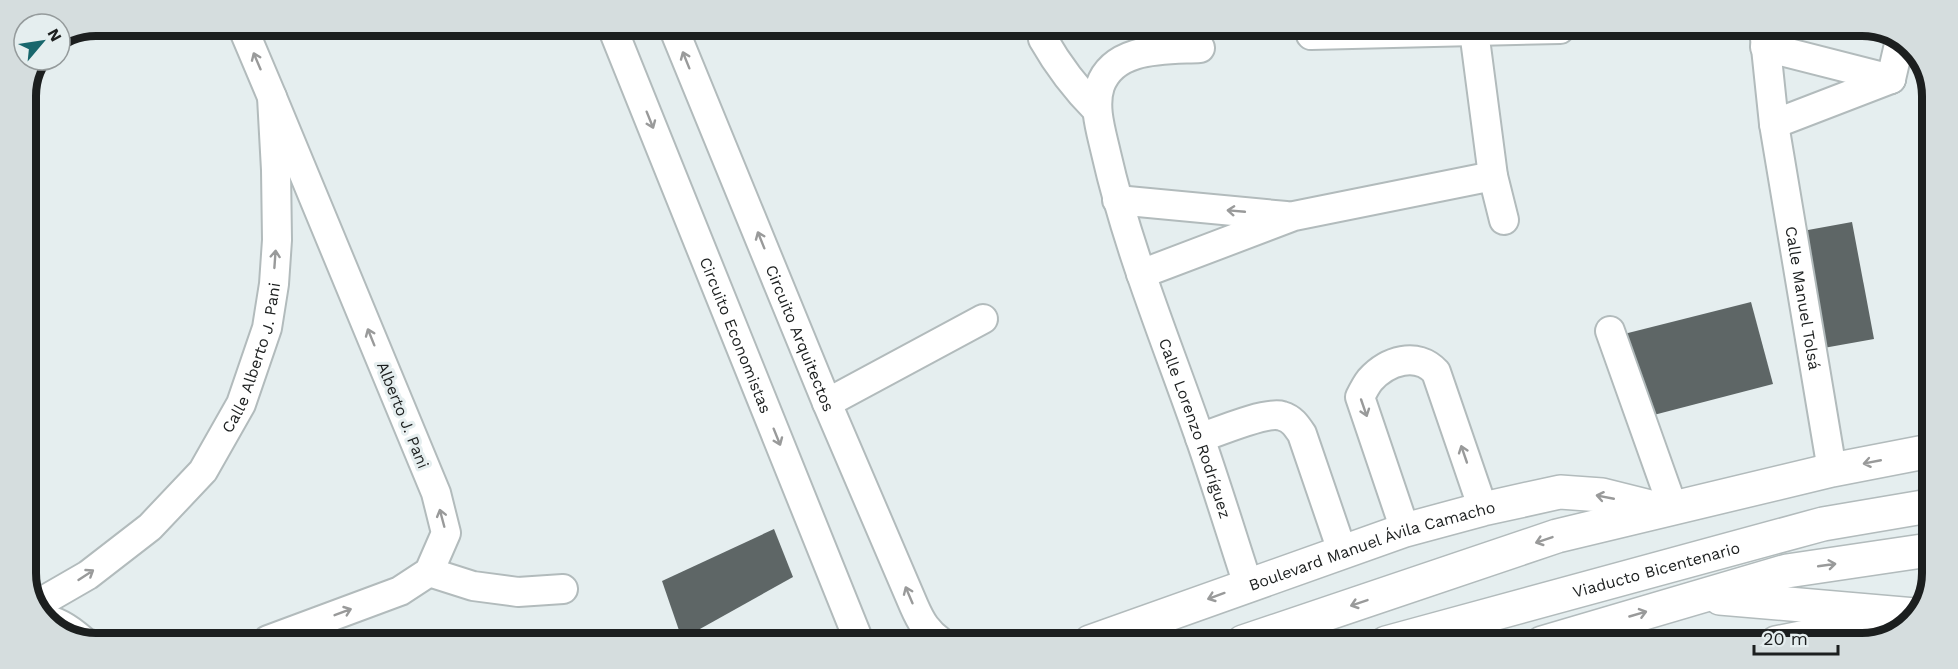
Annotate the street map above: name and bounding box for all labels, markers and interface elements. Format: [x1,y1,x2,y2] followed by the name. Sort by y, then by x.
[12,12,72,72] north arrow
[43,25,66,45] text: N
[680,51,691,70] one-way arrow
[251,53,262,71] one-way arrow
[645,110,656,129] one-way arrow
[1226,205,1246,216] one-way arrow
[1782,225,1825,371] street label: Calle Manuel Tolsá
[754,232,765,250] one-way arrow
[270,250,281,270] one-way arrow
[696,254,776,416] street label: Circuito Economistas
[762,262,839,414] street label: Circuito Arquitectos
[217,281,284,436] street label: Calle Alberto J. Pani
[365,328,376,346] one-way arrow
[1155,336,1235,521] street label: Calle Lorenzo Rodríguez
[373,359,433,471] street label: Alberto J. Pani
[1360,399,1371,417] one-way arrow
[773,427,784,446] one-way arrow
[1458,445,1469,464] one-way arrow
[1863,457,1883,468] one-way arrow
[1595,491,1615,502] one-way arrow
[1246,497,1497,594] street label: Boulevard Manuel Ávila Camacho
[436,509,448,528] one-way arrow
[1535,536,1554,547] one-way arrow
[1570,538,1742,601] street label: Viaducto Bicentenario
[1816,560,1836,571] one-way arrow
[77,569,94,581] one-way arrow
[903,586,914,604] one-way arrow
[1207,592,1226,603] one-way arrow
[1350,598,1369,609] one-way arrow
[333,606,352,617] one-way arrow
[1628,608,1647,619] one-way arrow
[1754,618,1838,656] scale bar
[1763,628,1808,649] text: 20 m

